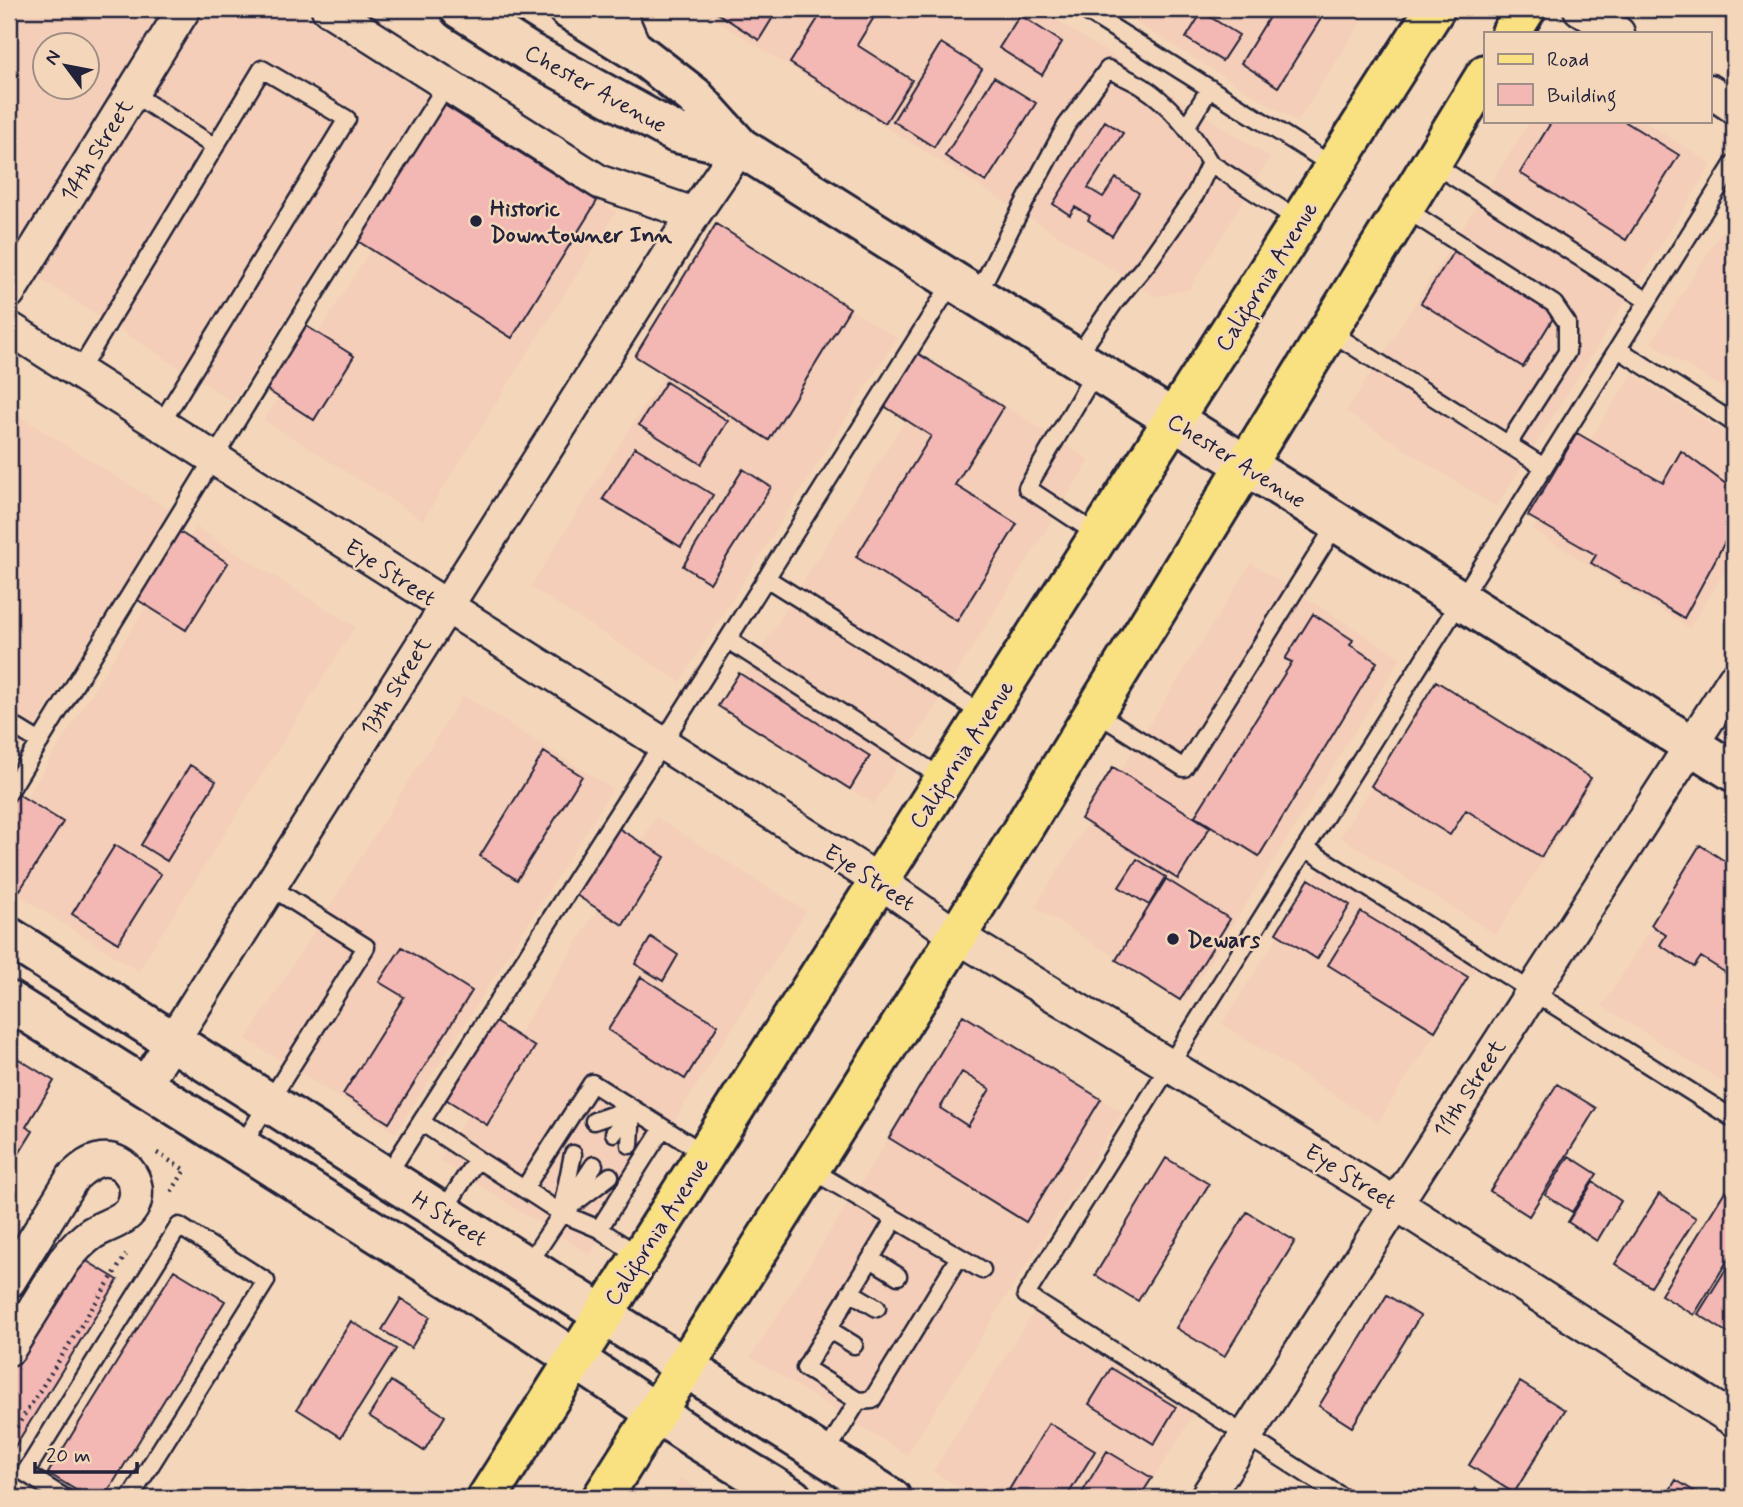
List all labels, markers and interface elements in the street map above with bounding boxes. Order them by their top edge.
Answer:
north arrow [32,32,102,102]
legend [1484,32,1712,122]
street label: Chester Avenue [519,38,671,141]
text: N [39,46,67,70]
text: Road [1547,46,1589,74]
text: Building [1547,82,1617,112]
street label: 14th Street [54,94,141,208]
place label: Historic Downtowner Inn [490,195,673,251]
street label: California Avenue [1210,196,1327,358]
marker: Historic Downtowner Inn [468,213,484,229]
street label: Chester Avenue [1161,407,1311,516]
street label: Eye Street [339,533,441,614]
street label: 13th Street [354,631,439,742]
street label: California Avenue [903,675,1023,836]
street label: Eye Street [818,838,920,919]
place label: Dewars [1187,926,1261,956]
marker: Dewars [1165,931,1181,947]
street label: 11th Street [1428,1034,1514,1144]
street label: Eye Street [1298,1138,1401,1218]
street label: California Avenue [598,1152,718,1313]
street label: H Street [406,1185,492,1254]
scale bar [35,1430,136,1474]
text: 20 m [46,1442,91,1470]

